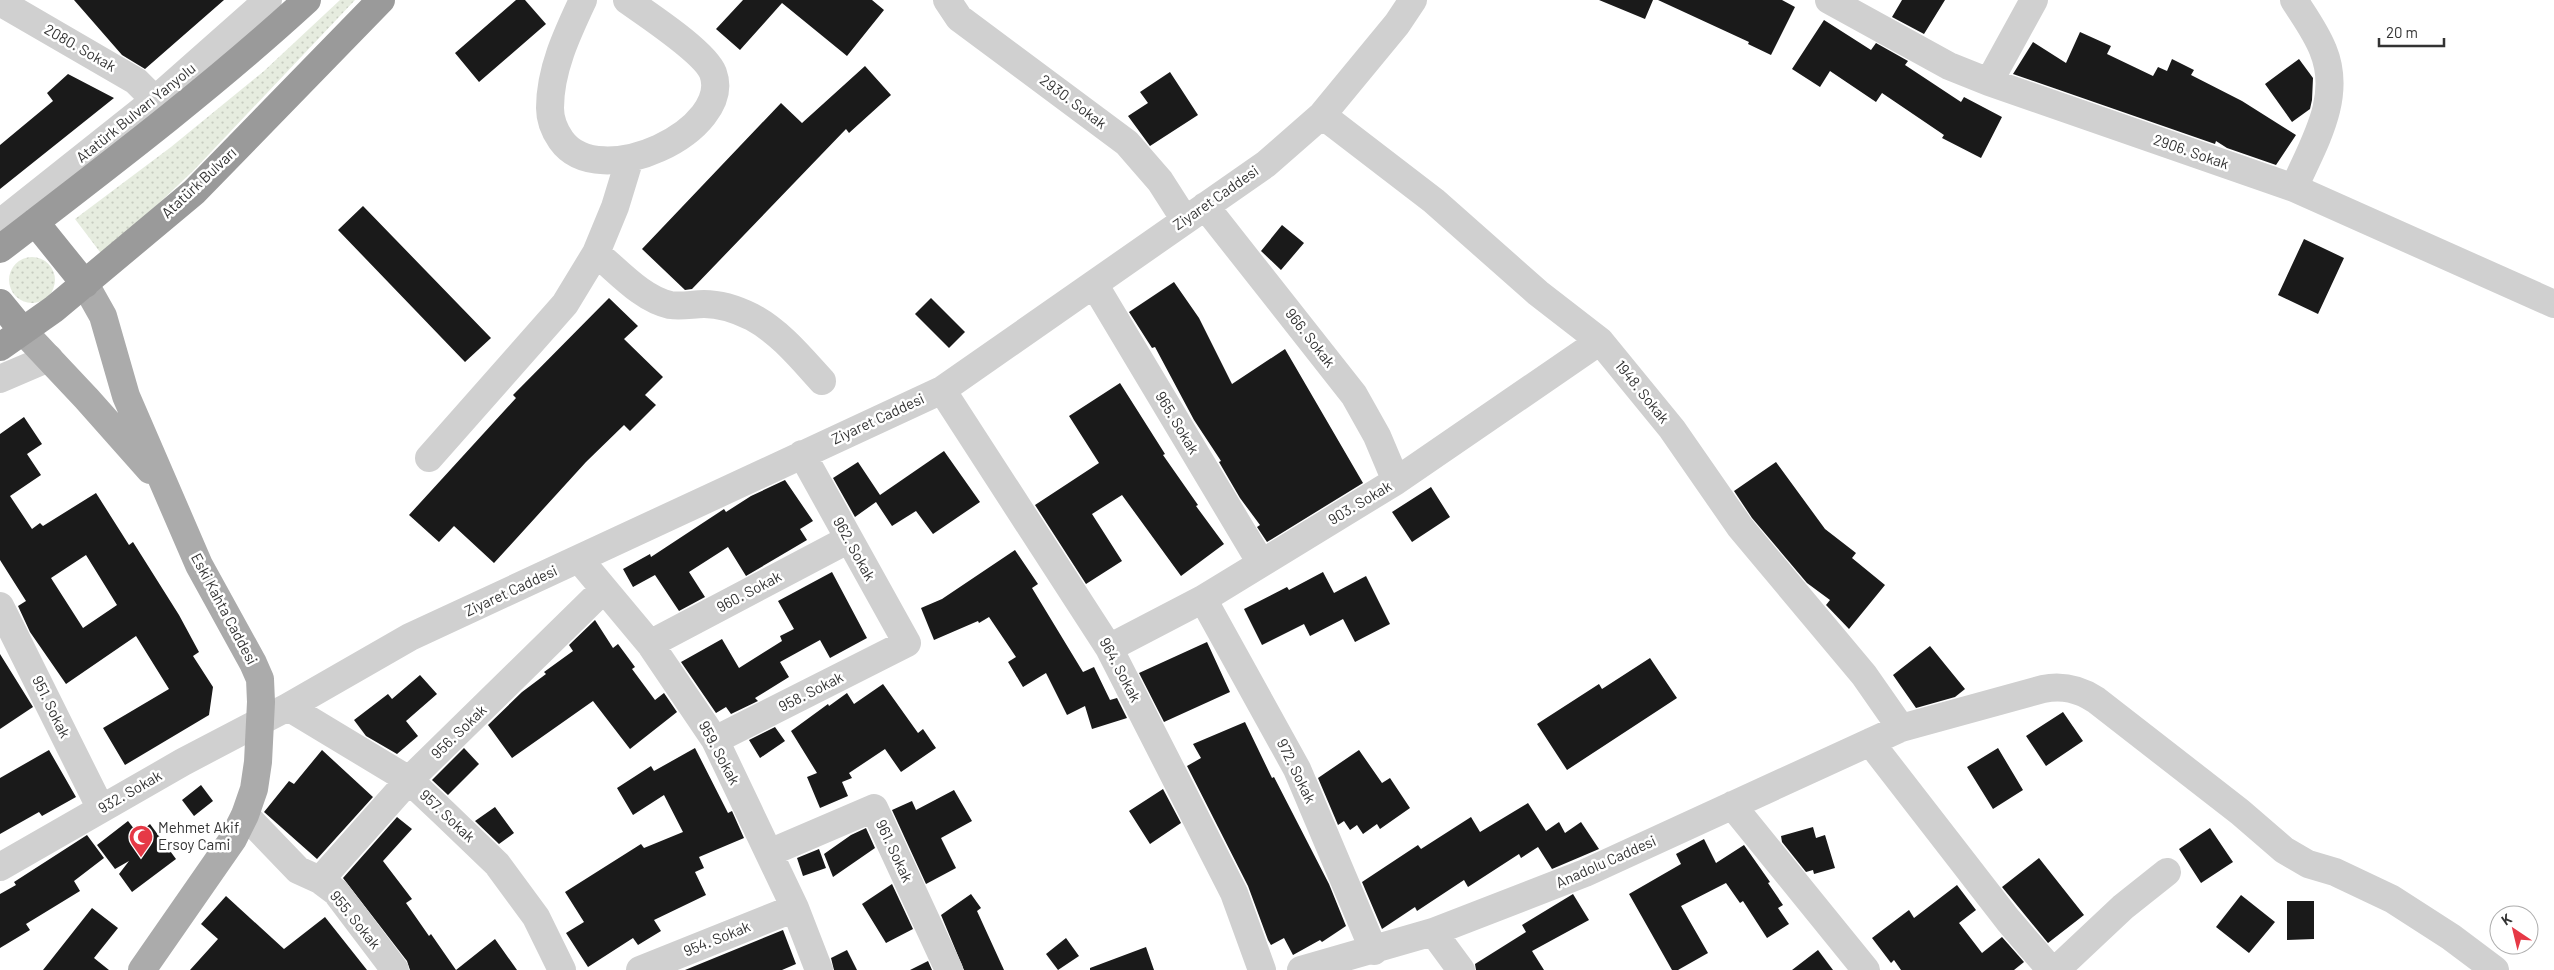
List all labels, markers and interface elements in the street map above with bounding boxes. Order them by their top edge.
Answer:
scale bar [2379,15,2444,47]
street label: 2080. Sokak [42,19,120,75]
text: 20 m [2386,23,2418,41]
street label: Atatürk Bulvarı Yanyolu [72,59,199,166]
street label: 2930. Sokak [1037,70,1111,132]
street label: 2906. Sokak [2151,130,2232,173]
street label: Atatürk Bulvarı [157,143,239,221]
street label: Ziyaret Caddesi [1169,161,1262,233]
street label: 966. Sokak [1282,304,1340,371]
street label: 1948. Sokak [1612,356,1674,427]
street label: 965. Sokak [1152,388,1204,457]
street label: Ziyaret Caddesi [828,389,927,447]
street label: 903. Sokak [1325,476,1395,528]
street label: 962. Sokak [830,513,880,584]
street label: Eski Kahta Caddesi [188,550,262,667]
street label: Ziyaret Caddesi [461,561,560,619]
street label: 960. Sokak [713,566,784,616]
street label: 964. Sokak [1096,634,1146,705]
street label: 958. Sokak [775,667,846,715]
street label: 951. Sokak [29,672,75,741]
street label: 956. Sokak [427,700,490,762]
street label: 959. Sokak [696,717,744,788]
street label: 972. Sokak [1274,735,1320,806]
street label: 932. Sokak [95,766,165,816]
street label: 957. Sokak [416,785,479,846]
street label: 961. Sokak [873,816,917,885]
place label: Mehmet Akif Ersoy Cami [158,818,239,853]
mosque icon: Mehmet Akif Ersoy Cami [128,824,154,858]
street label: Anadolu Caddesi [1553,831,1658,891]
street label: 955. Sokak [327,887,385,953]
north arrow [2489,905,2539,955]
text: K [2498,909,2515,928]
street label: 954. Sokak [681,916,753,960]

